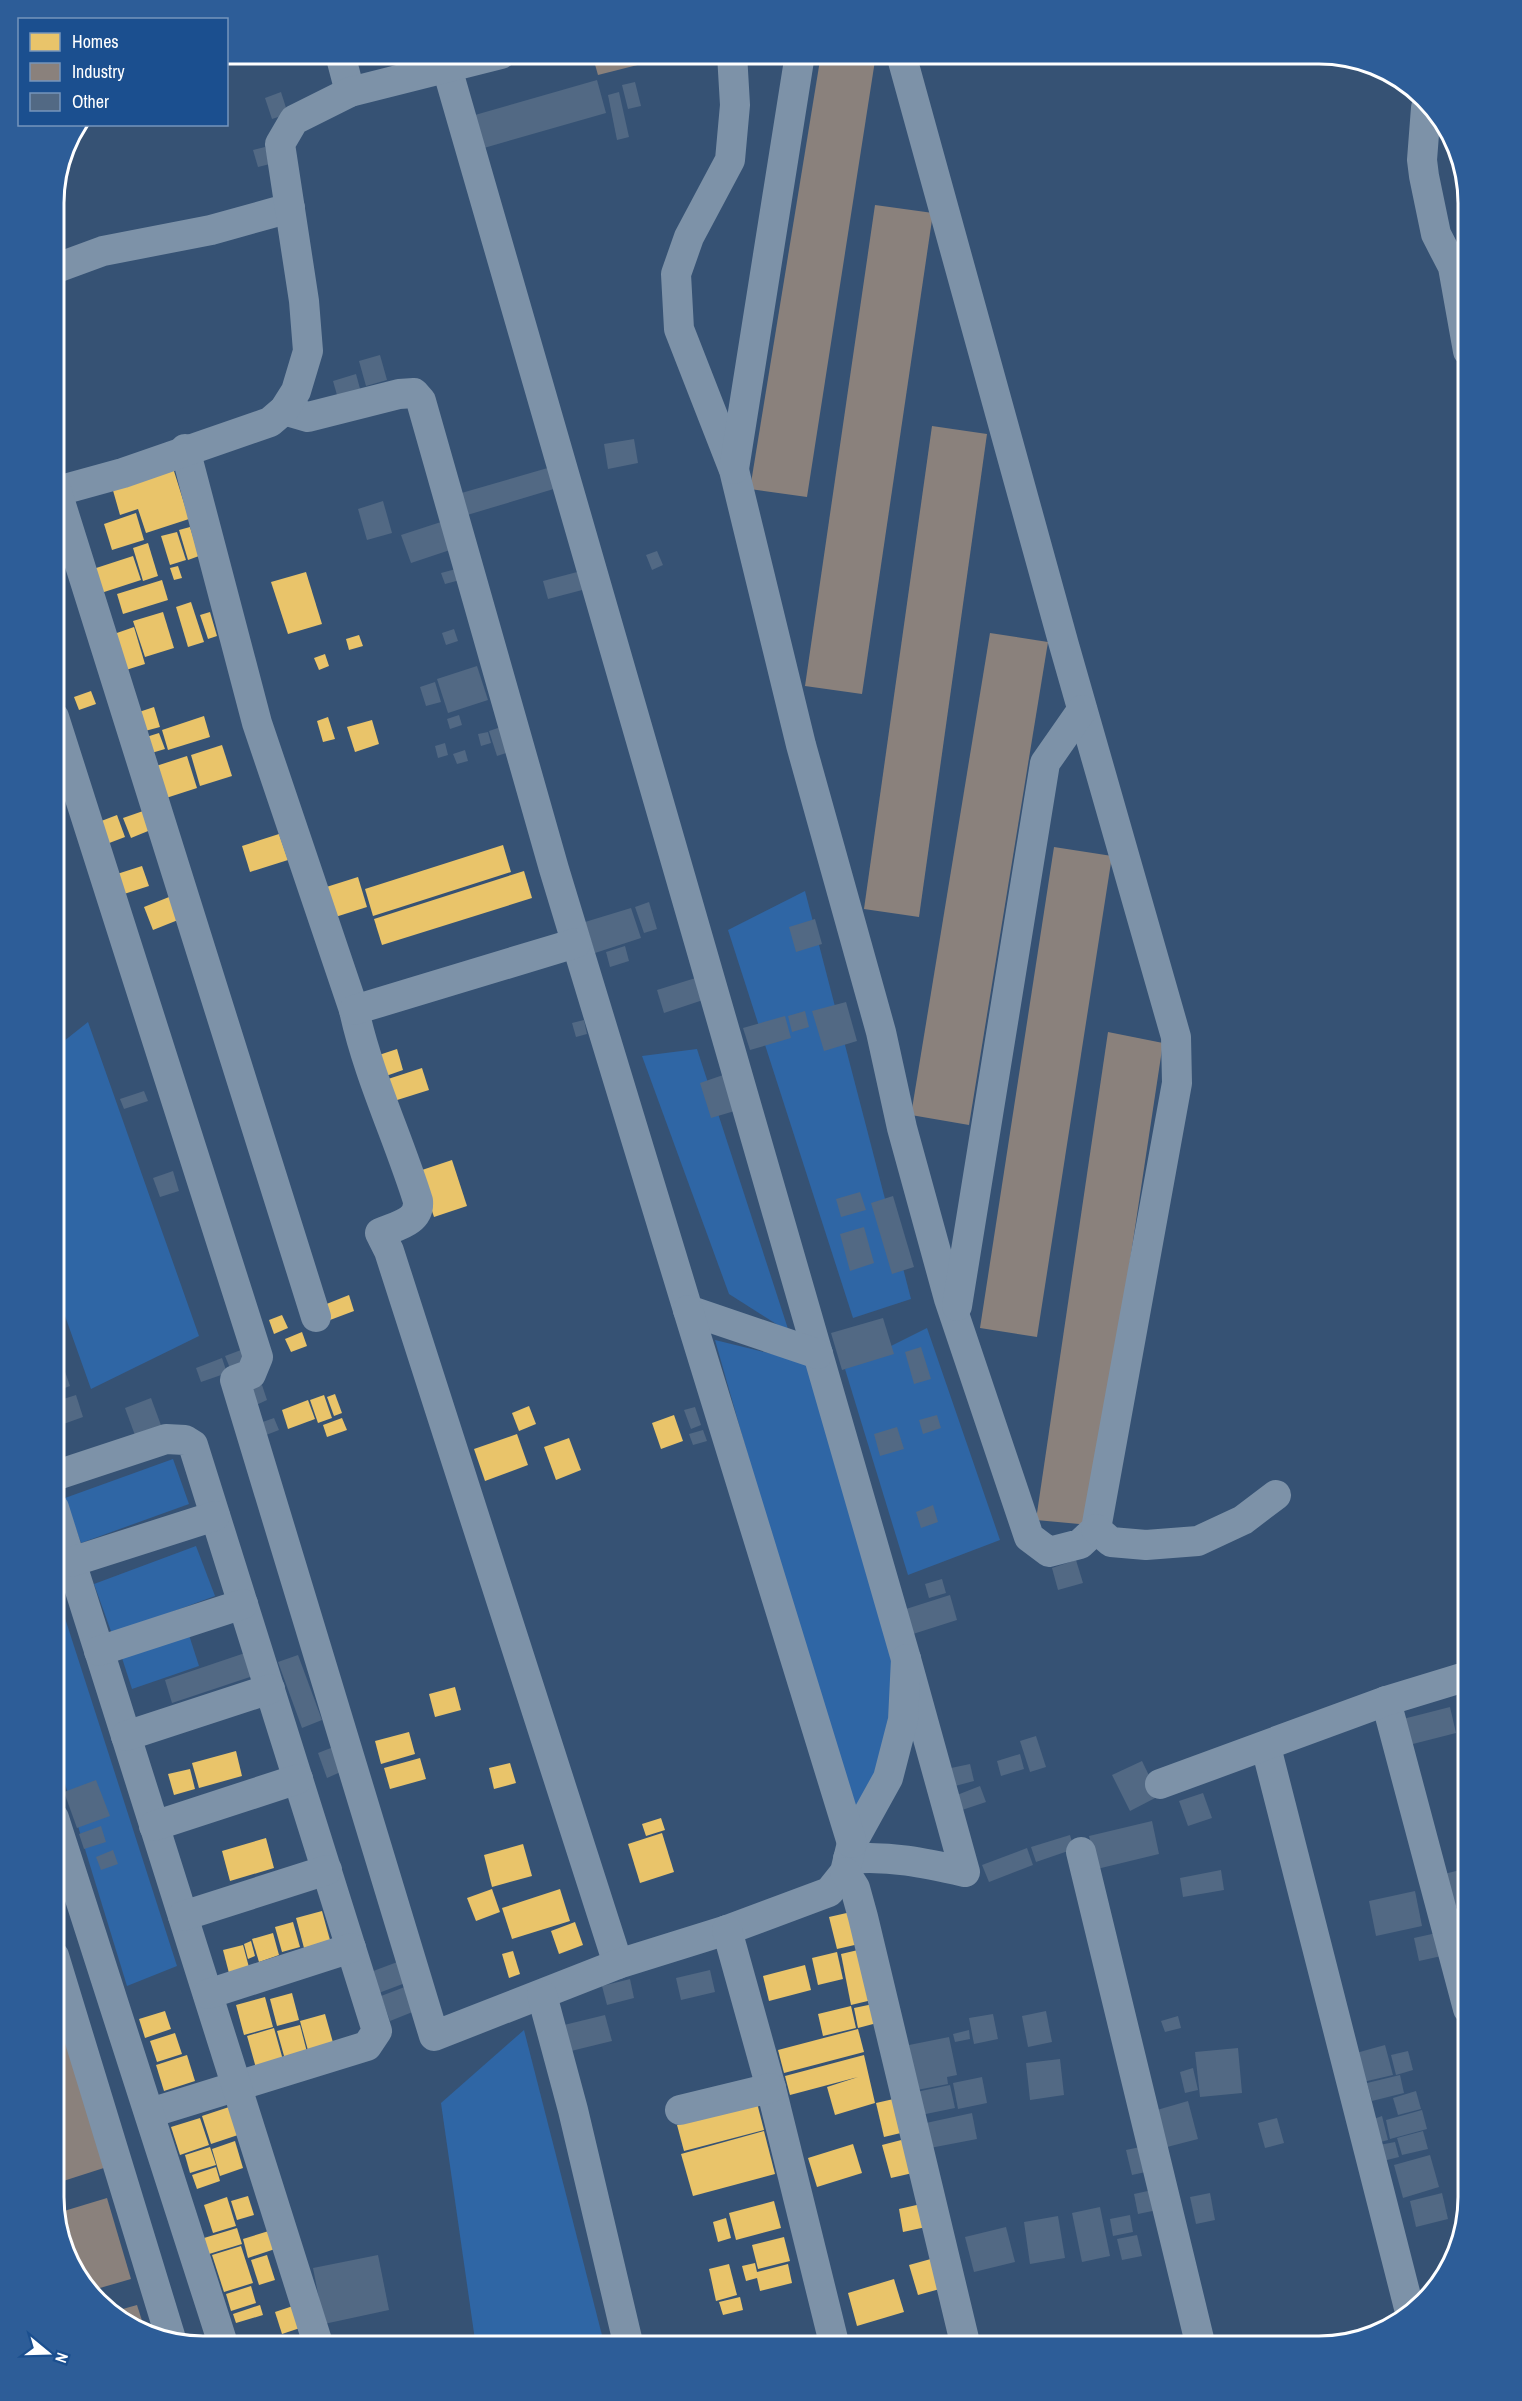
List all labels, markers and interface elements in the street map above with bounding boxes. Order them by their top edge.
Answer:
legend [18,18,228,126]
text: Homes [72,29,119,54]
text: Industry [72,59,125,84]
text: Other [72,89,109,114]
north arrow [18,2323,78,2383]
text: N [50,2350,74,2366]

